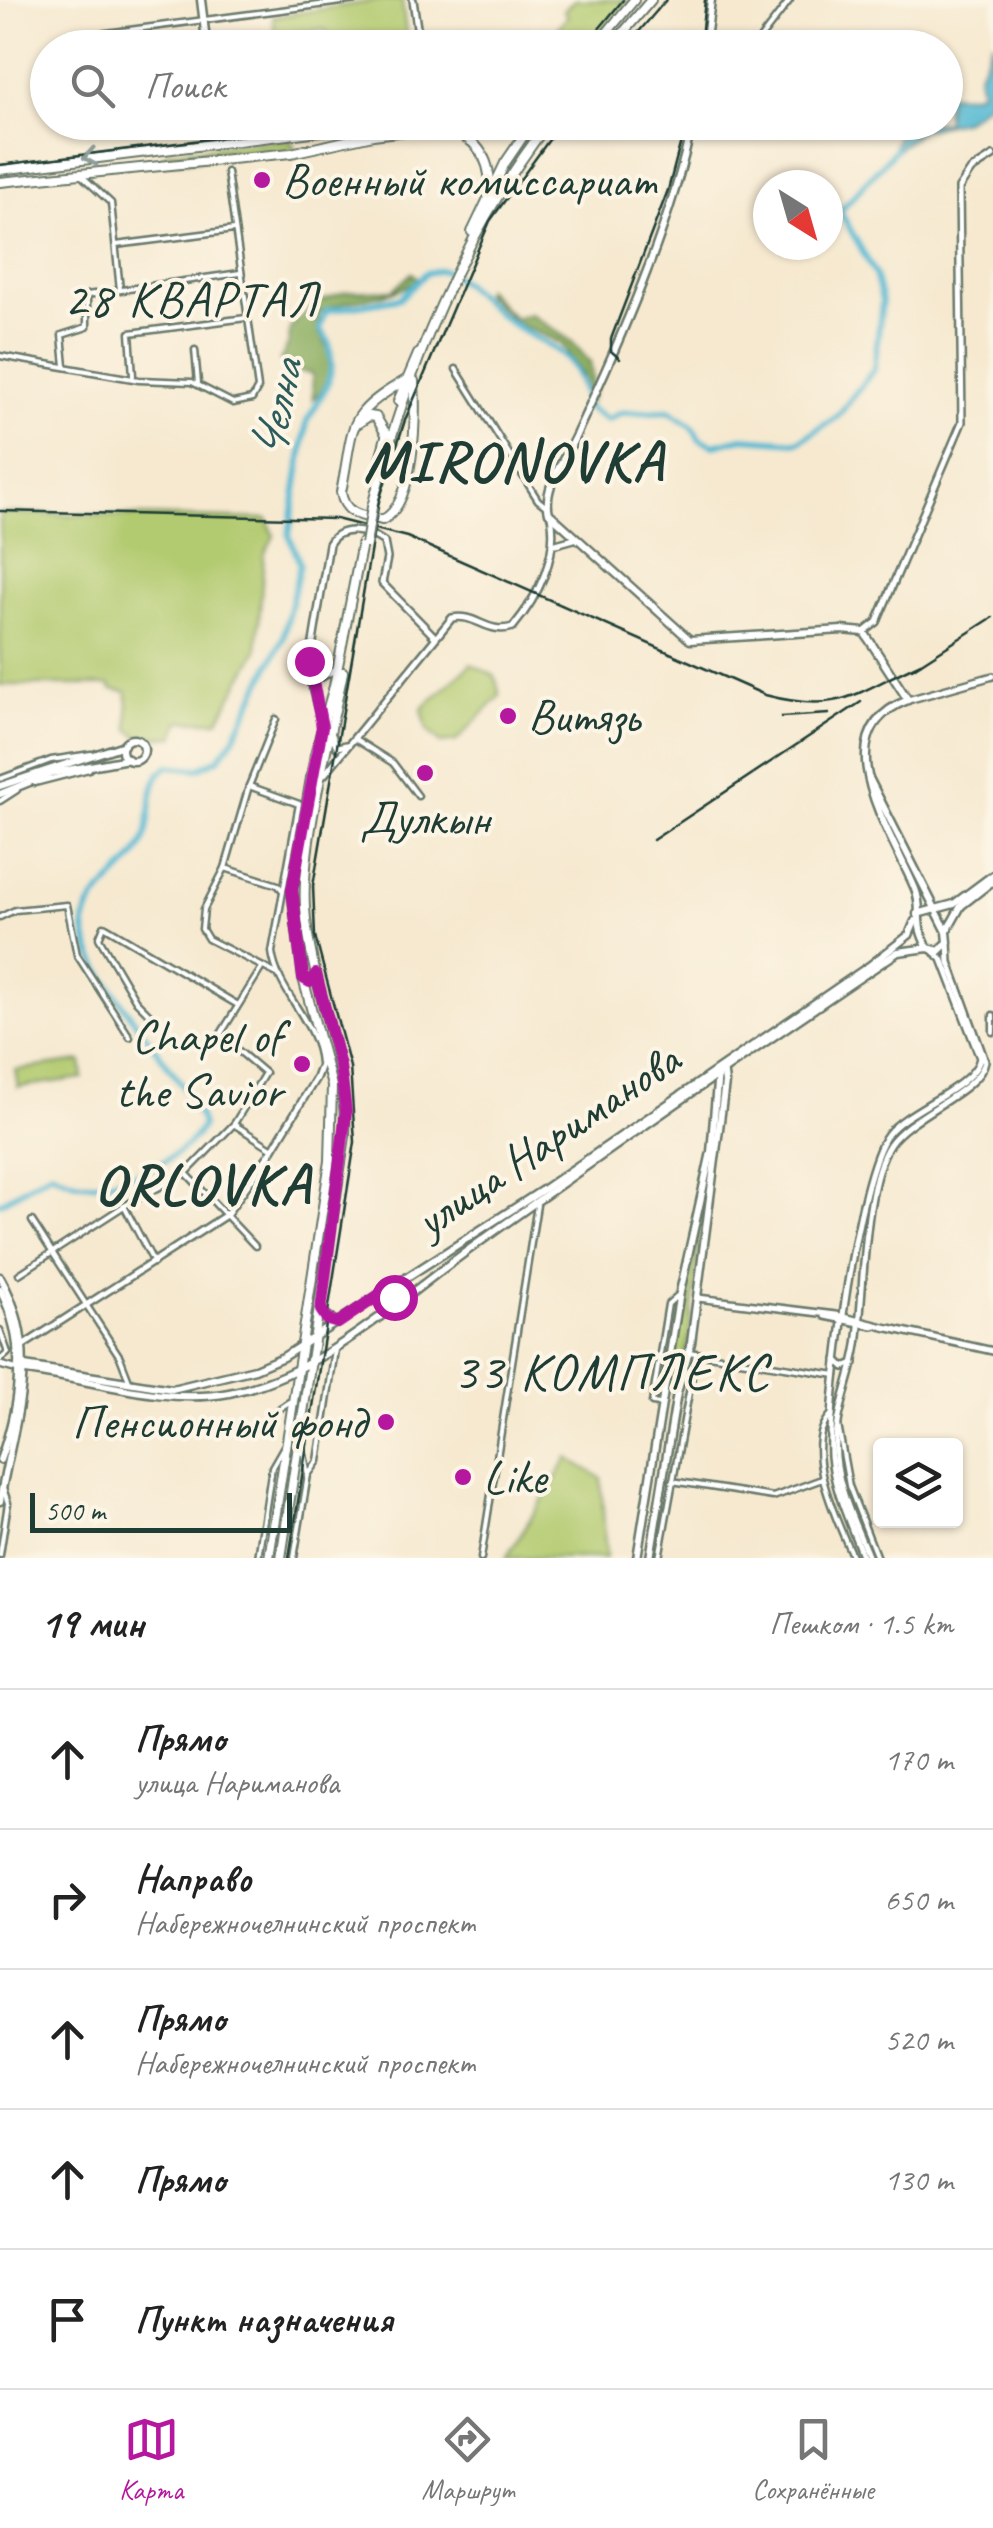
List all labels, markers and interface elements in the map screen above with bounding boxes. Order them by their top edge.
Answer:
search box [30,30,963,140]
icon: search [65,58,120,113]
text: Поиск [145,62,225,109]
one-way arrow [82,145,99,166]
place label: Военный комиссариат [282,150,658,210]
marker: Военный комиссариат [251,169,273,191]
north arrow [753,170,843,260]
district label: 28 КВАРТАЛ [64,268,322,331]
water label: Челна [235,351,318,465]
district label: MIRONOVKA [363,424,667,497]
route end [287,639,333,685]
place label: Витязь [528,686,643,746]
marker: Витязь [497,705,519,727]
marker: Дулкын [414,762,436,784]
place label: Дулкын [360,788,493,848]
place label: Chapel of the Savior [115,1006,292,1121]
street label: улица Нариманова [401,1028,693,1252]
marker: Chapel of the Savior [291,1053,313,1075]
district label: ORLOVKA [94,1147,313,1220]
route start [372,1275,418,1321]
district label: 33 КОМПЛЕКС [453,1339,773,1405]
place label: Пенсионный фонд [72,1392,371,1452]
marker: Пенсионный фонд [375,1411,397,1433]
map controls [873,1438,963,1528]
button: layers [873,1438,963,1528]
place label: Like [483,1447,549,1507]
marker: Like [452,1466,474,1488]
scale bar [30,1488,292,1532]
text: 500 m [45,1493,105,1528]
text: 19 мин [40,1597,144,1650]
text: Пешком · 1.5 km [769,1603,953,1644]
text: Прямо [135,1715,225,1762]
icon: ahead [40,1732,95,1787]
text: 170 m [884,1739,953,1780]
text: улица Нариманова [135,1762,339,1803]
text: Направо [135,1855,251,1902]
icon: right [40,1872,95,1927]
text: 650 m [884,1879,953,1920]
text: Набережночелнинский проспект [135,1902,475,1943]
text: Прямо [135,1995,225,2042]
icon: ahead [40,2012,95,2067]
text: 520 m [884,2019,953,2060]
text: Набережночелнинский проспект [135,2042,475,2083]
icon: ahead [40,2152,95,2207]
text: Прямо [135,2156,225,2203]
text: 130 m [884,2159,953,2200]
icon: arrive [40,2292,95,2347]
text: Пункт назначения [135,2296,392,2343]
tab: Карта [119,2412,183,2507]
tab: Маршрут [422,2412,514,2507]
tab: Сохранённые [752,2412,874,2507]

